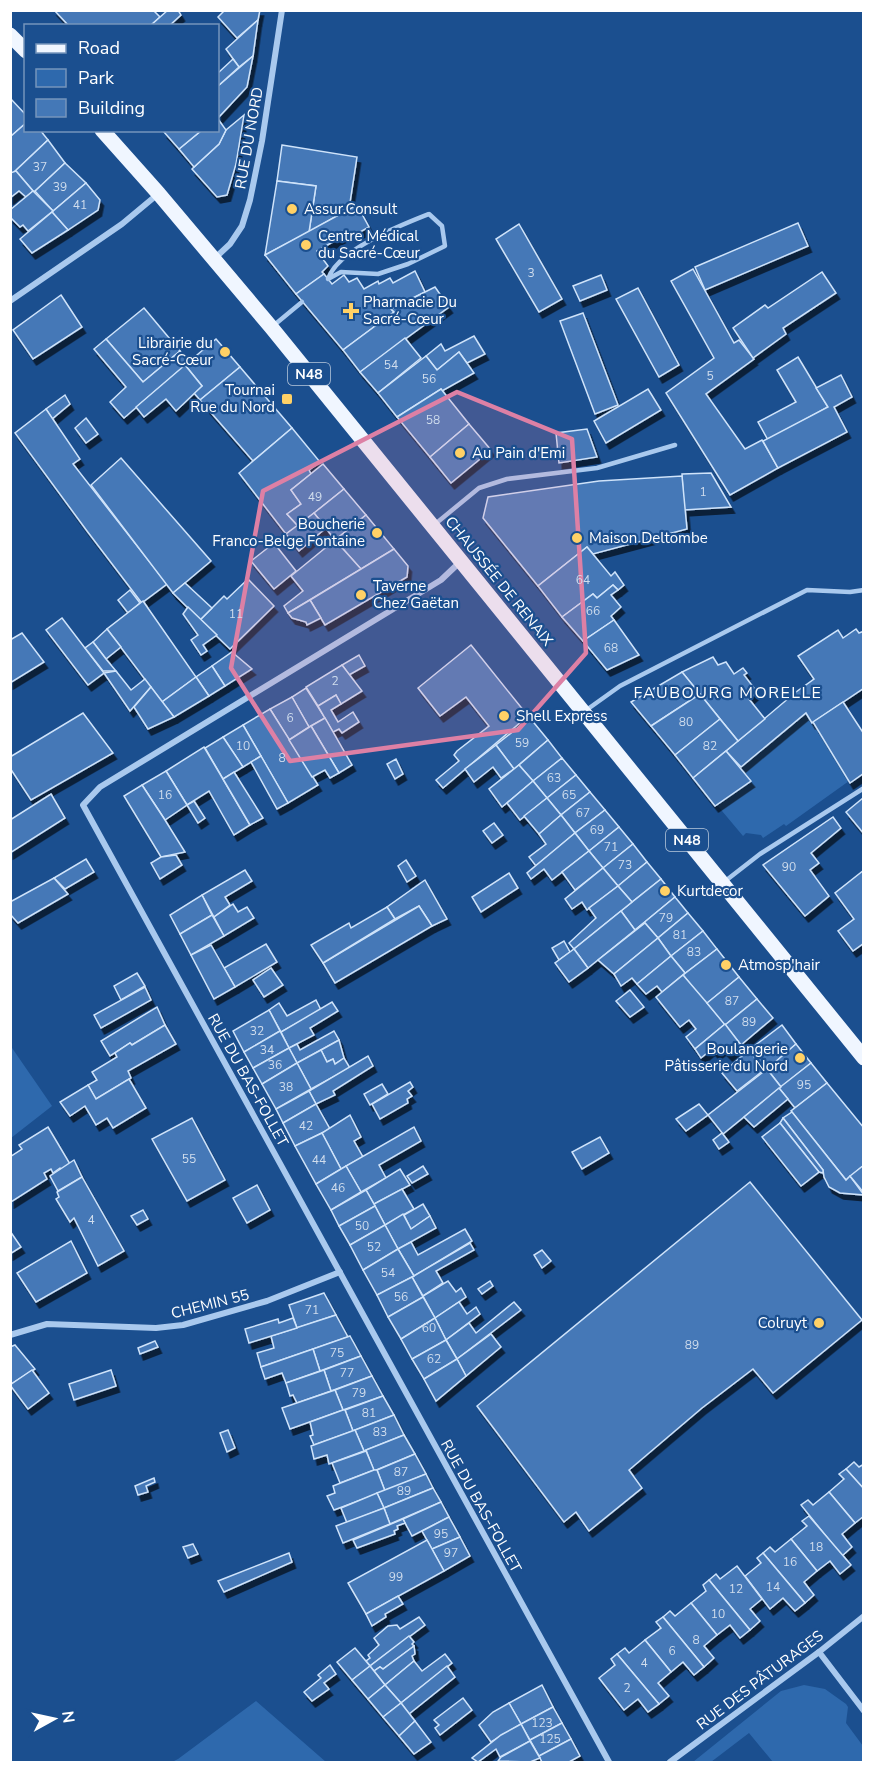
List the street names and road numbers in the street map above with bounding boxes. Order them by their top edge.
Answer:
street label: RUE DU NORD [230,85,268,191]
road number: N48 [288,363,330,385]
street label: CHAUSSÉE DE RENAIX [440,512,558,650]
road number: N48 [666,829,708,851]
street label: RUE DU BAS-FOLLET [203,1010,293,1150]
street label: CHEMIN 55 [169,1285,251,1323]
street label: RUE DU BAS-FOLLET [436,1436,526,1576]
street label: RUE DES PÂTURAGES [693,1626,827,1734]

